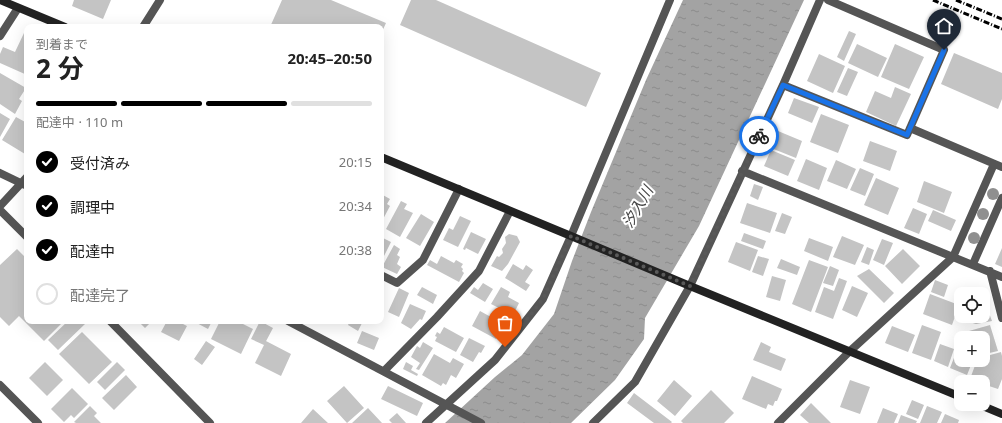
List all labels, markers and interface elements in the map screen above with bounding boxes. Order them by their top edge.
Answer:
pin [927,9,961,50]
icon: home [933,15,955,37]
text: 到着まで [36,35,88,53]
text: 20:45–20:50 [287,48,372,68]
text: 2 分 [36,50,84,86]
text: 配達中 · 110 m [36,113,123,131]
courier [739,116,779,156]
icon: bike [748,125,770,147]
icon: check [36,151,58,173]
text: 受付済み [70,153,130,173]
text: 20:15 [339,153,372,171]
water label: 汐入川 [617,180,658,231]
icon: check [36,195,58,217]
text: 調理中 [70,197,115,217]
text: 20:34 [339,197,372,215]
icon: check [36,239,58,261]
text: 配達中 [70,241,115,261]
text: 20:38 [339,241,372,259]
text: 配達完了 [70,285,130,305]
map controls [954,287,990,411]
button: locate [954,287,990,323]
pin [488,306,522,347]
icon: bag [494,312,516,334]
button: + [954,331,990,367]
button: − [954,375,990,411]

